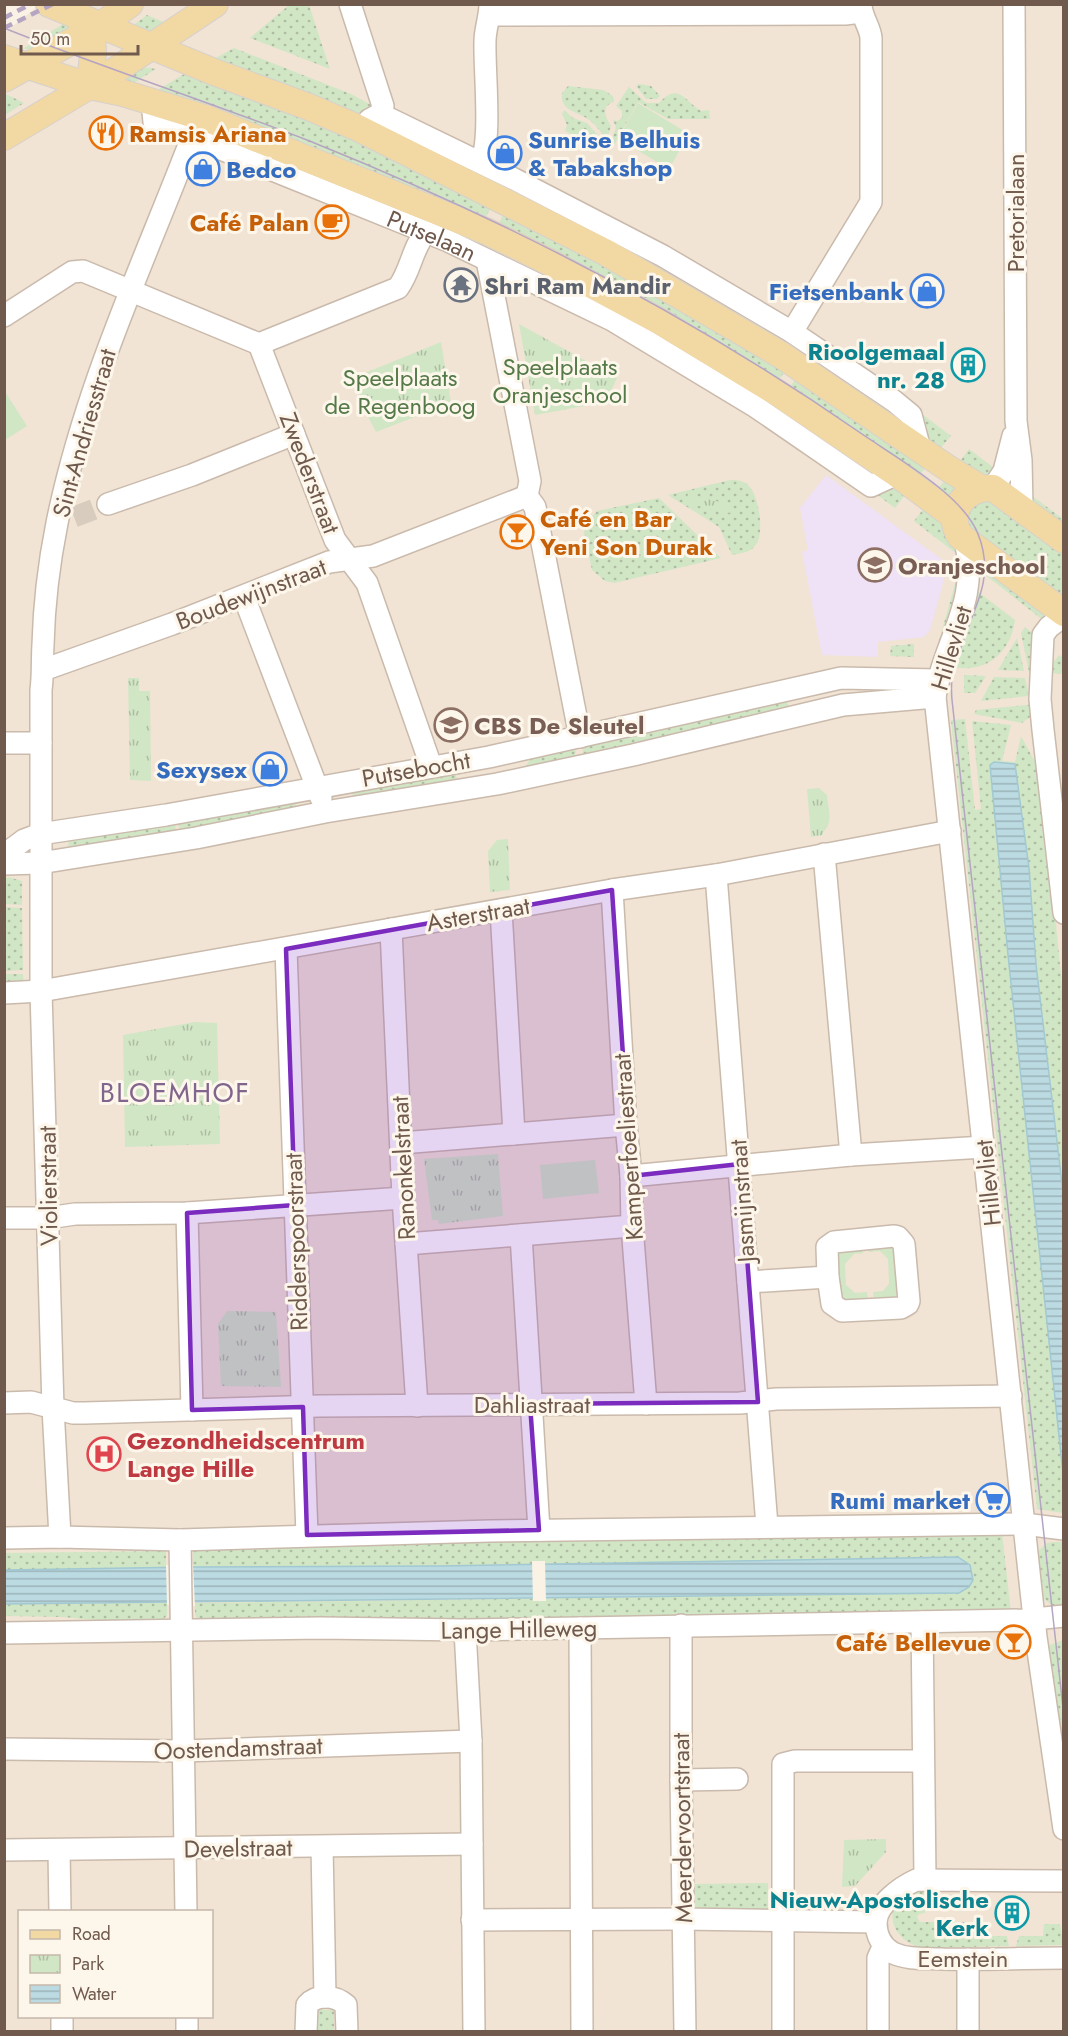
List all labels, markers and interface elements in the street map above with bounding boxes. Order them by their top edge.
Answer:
scale bar [21,18,138,56]
text: 50 m [30,26,70,52]
restaurant icon: Ramsis Ariana [88,115,124,151]
place label: Ramsis Ariana [129,116,287,151]
place label: Sunrise Belhuis & Tabakshop [528,122,700,185]
shop icon: Sunrise Belhuis & Tabakshop [487,135,523,171]
shop icon: Bedco [185,151,221,187]
place label: Bedco [226,152,297,187]
street label: Pretorialaan [998,154,1033,273]
street label: Putselaan [382,201,483,270]
cafe icon: Café Palan [314,204,350,240]
place label: Café Palan [190,205,309,240]
temple icon: Shri Ram Mandir [443,267,479,303]
place label: Shri Ram Mandir [484,268,671,303]
shop icon: Fietsenbank [909,273,945,309]
place label: Fietsenbank [769,274,904,309]
place label: Rioolgemaal nr. 28 [808,334,945,397]
street label: Sint-Andriesstraat [43,344,125,521]
building icon: Rioolgemaal nr. 28 [950,347,986,383]
park label: Speelplaats Oranjeschool [492,349,628,412]
park label: Speelplaats de Regenboog [324,360,476,423]
street label: Zwederstraat [271,407,349,539]
place label: Café en Bar Yeni Son Durak [539,501,713,564]
bar icon: Café en Bar Yeni Son Durak [499,514,535,550]
school or university icon: Oranjeschool [857,547,893,583]
place label: Oranjeschool [898,548,1046,583]
street label: Boudewijnstraat [171,549,331,639]
street label: Hillevliet [922,601,981,695]
school or university icon: CBS De Sleutel [433,707,469,743]
place label: CBS De Sleutel [474,708,644,743]
street label: Putsebocht [359,742,473,796]
shop icon: Sexysex [252,751,288,787]
place label: Sexysex [156,752,247,787]
street label: Asterstraat [424,888,533,940]
street label: Kamperfoeliestraat [604,1052,652,1242]
district label: BLOEMHOF [100,1073,250,1112]
street label: Ranonkelstraat [382,1095,424,1241]
street label: Violierstraat [29,1125,67,1246]
street label: Jasmijnstraat [720,1138,764,1267]
street label: Hillevliet [966,1138,1010,1228]
street label: Ridderspoorstraat [275,1152,317,1332]
street label: Dahliastraat [474,1387,590,1422]
place label: Gezondheidscentrum Lange Hille [127,1423,365,1486]
hospital icon: Gezondheidscentrum Lange Hille [86,1436,122,1472]
supermarket icon: Rumi market [975,1482,1011,1518]
place label: Rumi market [830,1483,970,1518]
street label: Lange Hilleweg [440,1610,598,1648]
bar icon: Café Bellevue [996,1624,1032,1660]
place label: Café Bellevue [836,1625,991,1660]
street label: Oostendamstraat [153,1728,323,1768]
street label: Meerdervoortstraat [663,1732,701,1923]
street label: Develstraat [183,1830,293,1866]
place label: Nieuw-Apostolische Kerk [770,1882,989,1945]
building icon: Nieuw-Apostolische Kerk [994,1895,1030,1931]
legend [18,1910,213,2018]
text: Road [72,1921,111,1947]
street label: Eemstein [918,1941,1008,1976]
text: Park [72,1951,104,1977]
text: Water [72,1981,117,2007]

